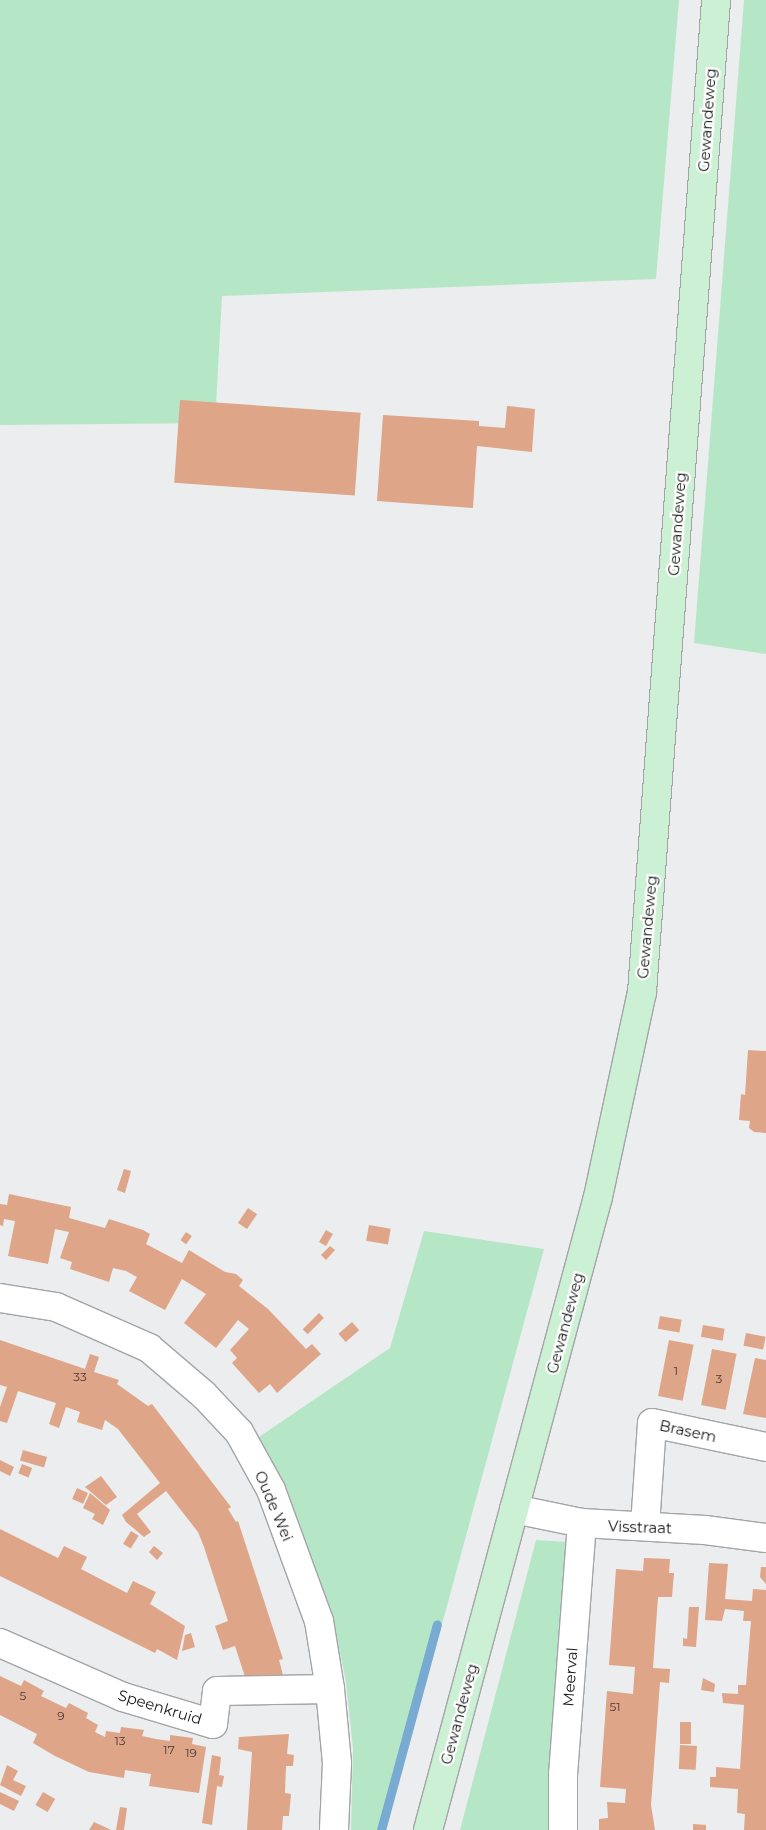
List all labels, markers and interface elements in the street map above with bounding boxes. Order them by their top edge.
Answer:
street label: Gewandeweg [694,68,720,172]
street label: Gewandeweg [664,472,690,576]
street label: Gewandeweg [634,875,660,979]
street label: Gewandeweg [543,1271,587,1375]
house number: 1 [674,1364,678,1378]
house number: 33 [73,1370,87,1384]
house number: 3 [716,1372,722,1386]
street label: Brasem [658,1416,718,1446]
street label: Oude Wei [251,1468,297,1544]
street label: Visstraat [608,1517,672,1537]
street label: Meerval [559,1647,581,1707]
street label: Gewandeweg [437,1662,481,1766]
street label: Speenkruid [116,1686,204,1728]
house number: 5 [20,1689,26,1703]
house number: 51 [609,1700,621,1714]
house number: 9 [57,1709,65,1723]
house number: 13 [114,1734,126,1748]
house number: 17 [163,1743,175,1757]
house number: 19 [185,1746,197,1760]

